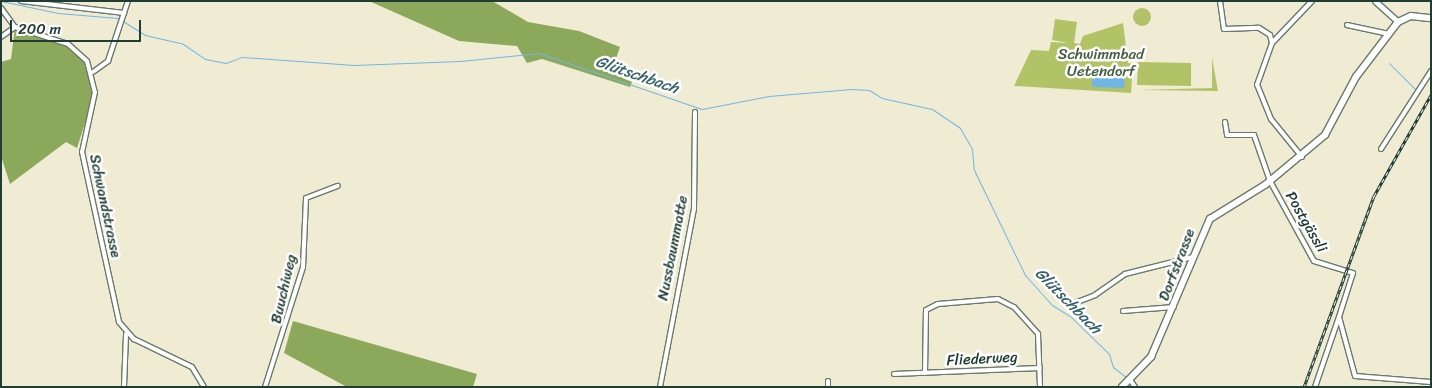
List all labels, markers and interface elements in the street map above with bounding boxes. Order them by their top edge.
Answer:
scale bar [12,10,144,42]
text: 200 m [18,16,61,42]
park label: Schwimmbad Uetendorf [1058,45,1144,80]
water label: Glütschbach [593,52,681,98]
street label: Schwandstrasse [85,153,125,259]
street label: Postgässli [1281,188,1331,256]
street label: Nussbaummatte [654,194,692,302]
street label: Dorfstrasse [1155,226,1199,304]
street label: Buuchiweg [267,253,301,325]
water label: Glütschbach [1031,264,1105,338]
street label: Fliederweg [946,348,1018,370]

